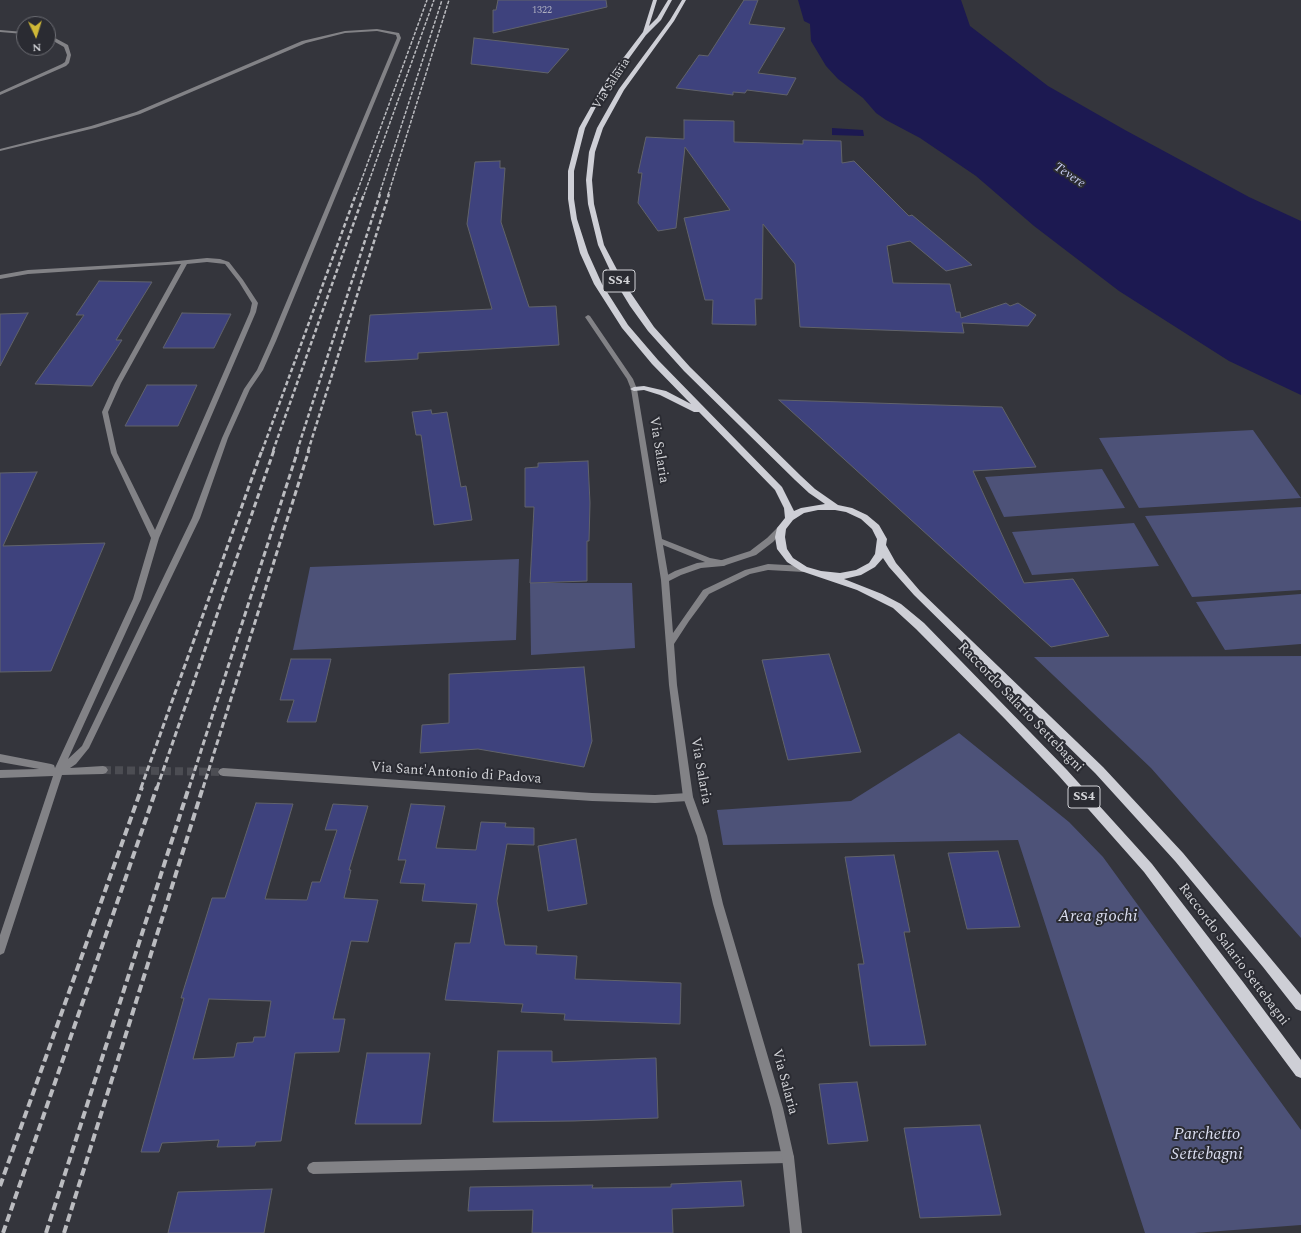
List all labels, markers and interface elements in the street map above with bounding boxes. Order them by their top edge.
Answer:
house number: 1322 [532,5,552,17]
north arrow [16,16,56,56]
text: N [32,39,42,56]
street label: Via Salaria [590,56,634,112]
water label: Tevere [1050,160,1088,192]
road number: SS4 [603,270,635,292]
street label: Via Salaria [644,415,672,485]
street label: Raccordo Salario Settebagni [954,640,1086,776]
street label: Via Salaria [686,736,714,806]
street label: Via Sant'Antonio di Padova [370,760,542,788]
road number: SS4 [1068,786,1100,808]
street label: Raccordo Salario Settebagni [1174,880,1292,1030]
park label: Area giochi [1058,908,1138,928]
street label: Via Salaria [767,1047,801,1117]
park label: Parchetto Settebagni [1171,1126,1243,1166]

